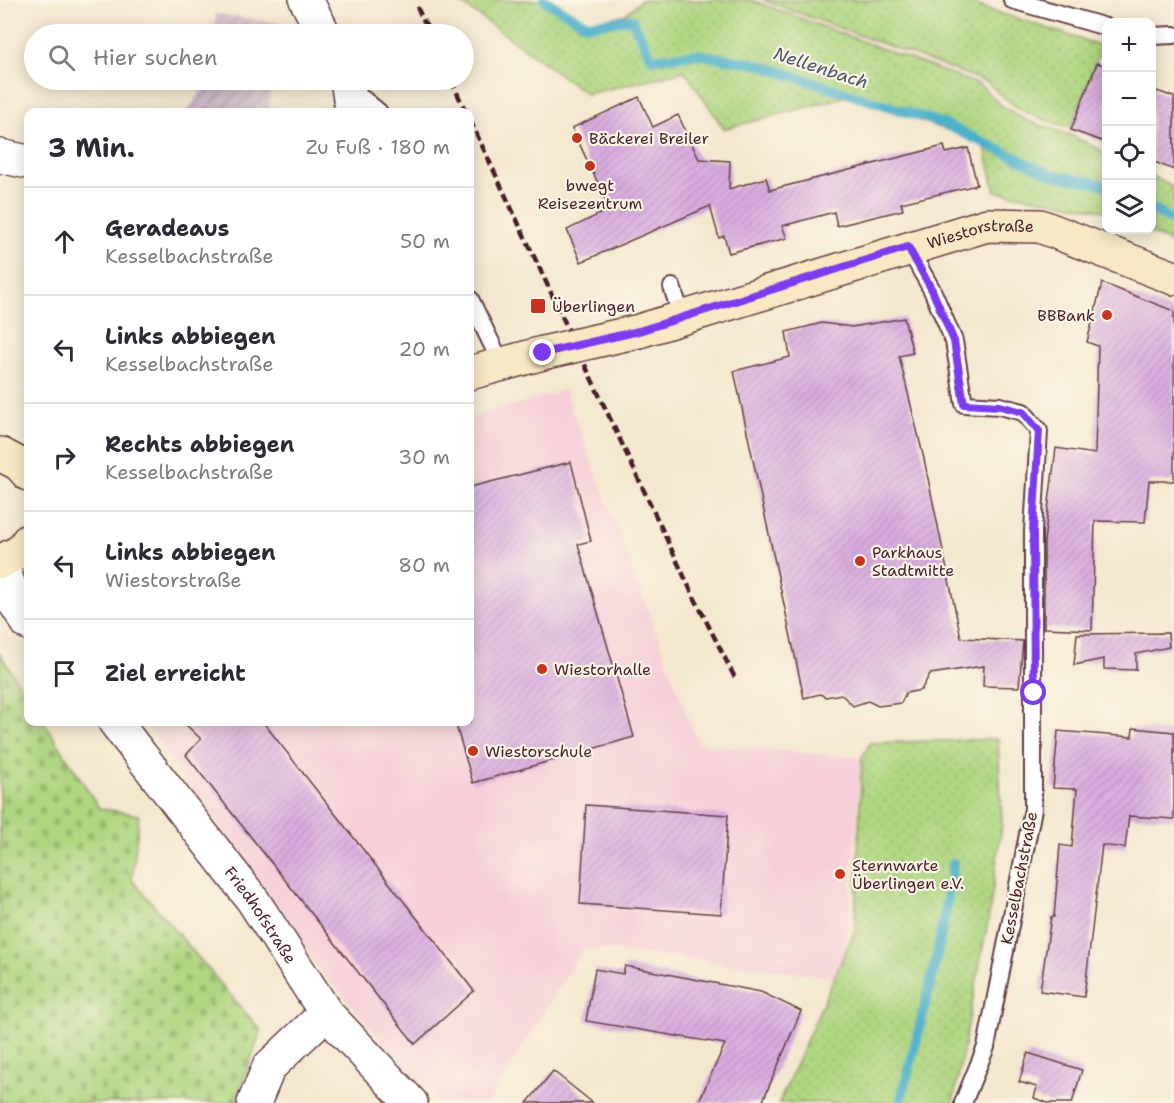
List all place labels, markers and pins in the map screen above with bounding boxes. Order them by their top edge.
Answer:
place label: Bäckerei Breiler [589,128,709,149]
marker: Bäckerei Breiler [570,131,584,145]
marker: bwegt Reisezentrum [583,159,597,173]
place label: bwegt Reisezentrum [538,175,643,214]
place label: Überlingen [552,296,635,317]
marker: Überlingen [529,297,547,315]
place label: BBBank [1037,305,1095,326]
marker: BBBank [1100,308,1114,322]
place label: Parkhaus Stadtmitte [872,542,954,581]
marker: Parkhaus Stadtmitte [853,554,867,568]
place label: Wiestorhalle [554,659,651,680]
marker: Wiestorhalle [535,662,549,676]
place label: Wiestorschule [485,741,592,762]
marker: Wiestorschule [466,744,480,758]
place label: Sternwarte Überlingen e.V. [852,855,964,894]
marker: Sternwarte Überlingen e.V. [833,867,847,881]

